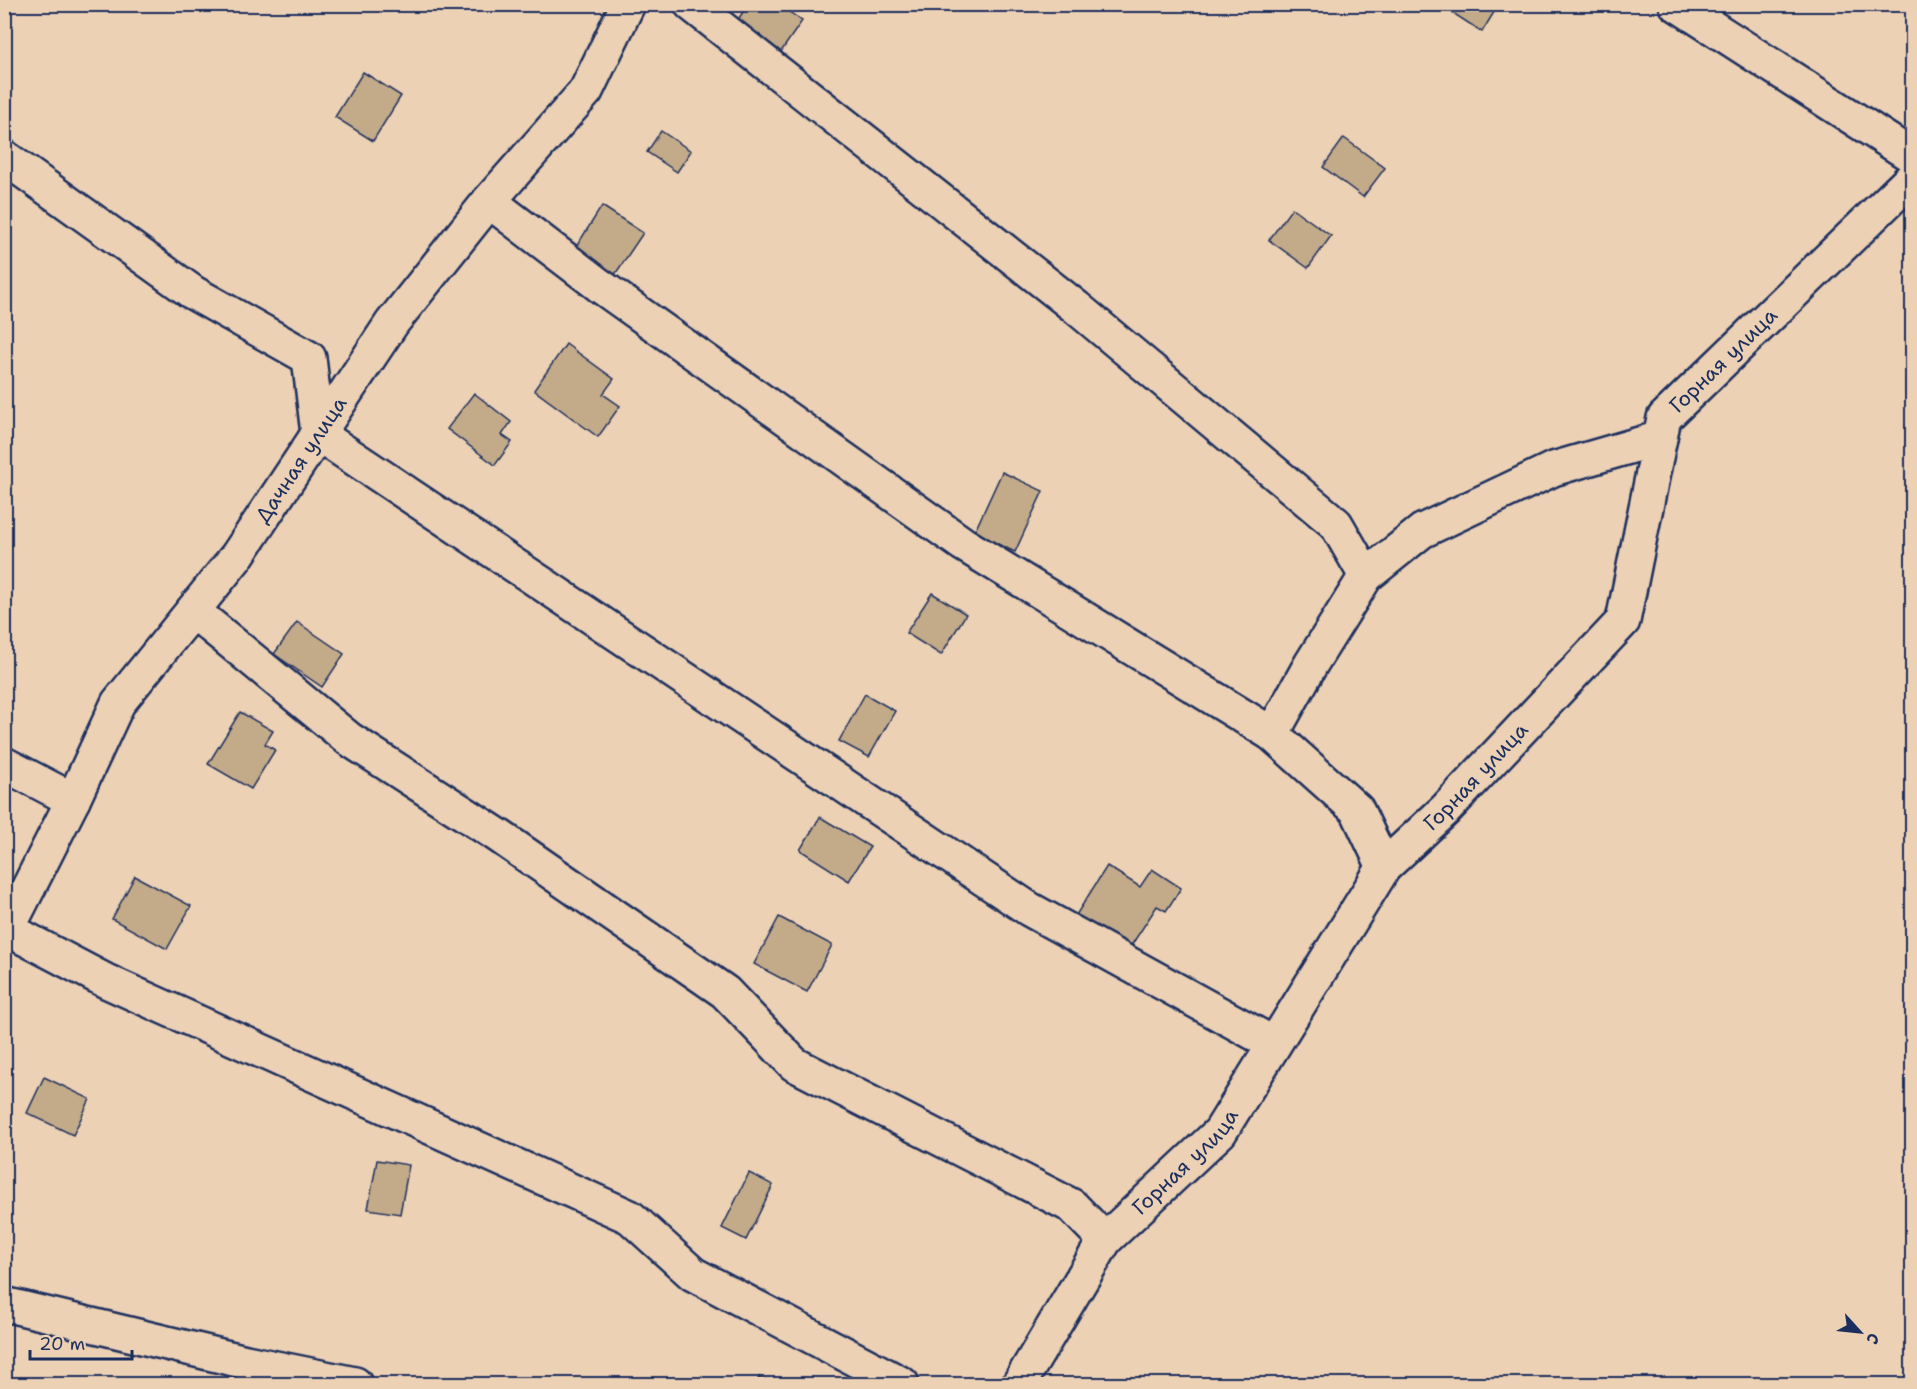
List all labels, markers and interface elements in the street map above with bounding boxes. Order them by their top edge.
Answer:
street label: Горная улица [1663,302,1784,419]
street label: Дачная улица [249,391,353,529]
street label: Горная улица [1417,716,1534,837]
street label: Горная улица [1126,1104,1245,1221]
north arrow [1830,1302,1890,1362]
scale bar [30,1323,132,1361]
text: С [1861,1329,1885,1348]
text: 20 m [39,1332,85,1356]

